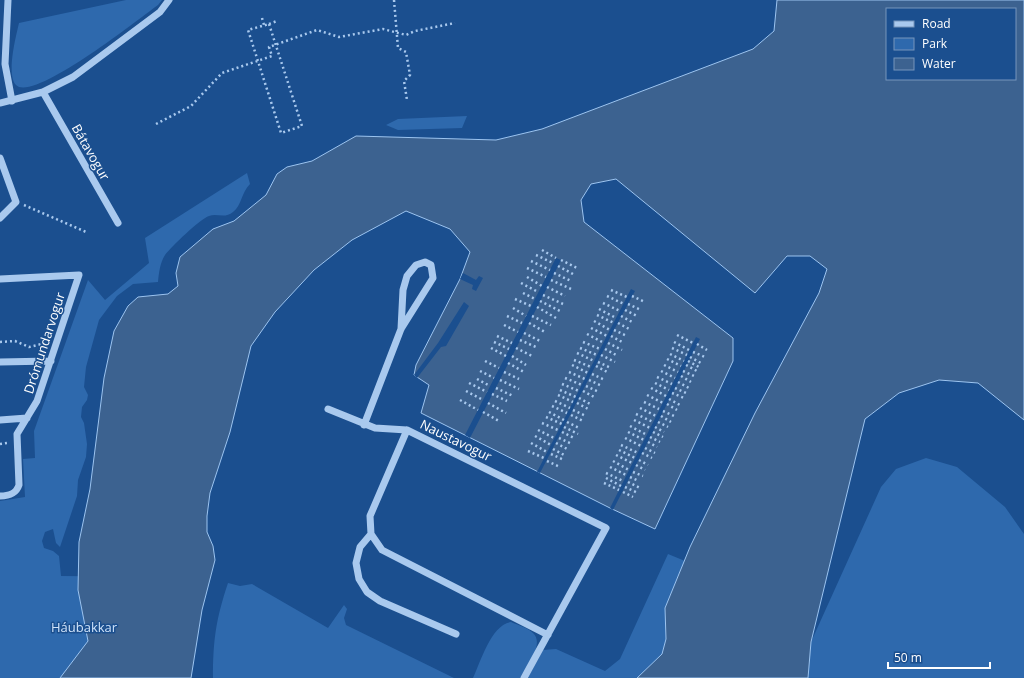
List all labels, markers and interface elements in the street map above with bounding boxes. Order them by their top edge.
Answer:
legend [886,8,1016,80]
text: Road [922,15,951,32]
text: Park [922,35,948,52]
text: Water [922,55,956,72]
street label: Bátavogur [68,121,115,184]
street label: Drómundarvogur [19,289,69,396]
street label: Naustavogur [417,415,495,465]
park label: Háubakkar [51,618,118,636]
scale bar [888,644,990,670]
text: 50 m [894,649,922,666]

